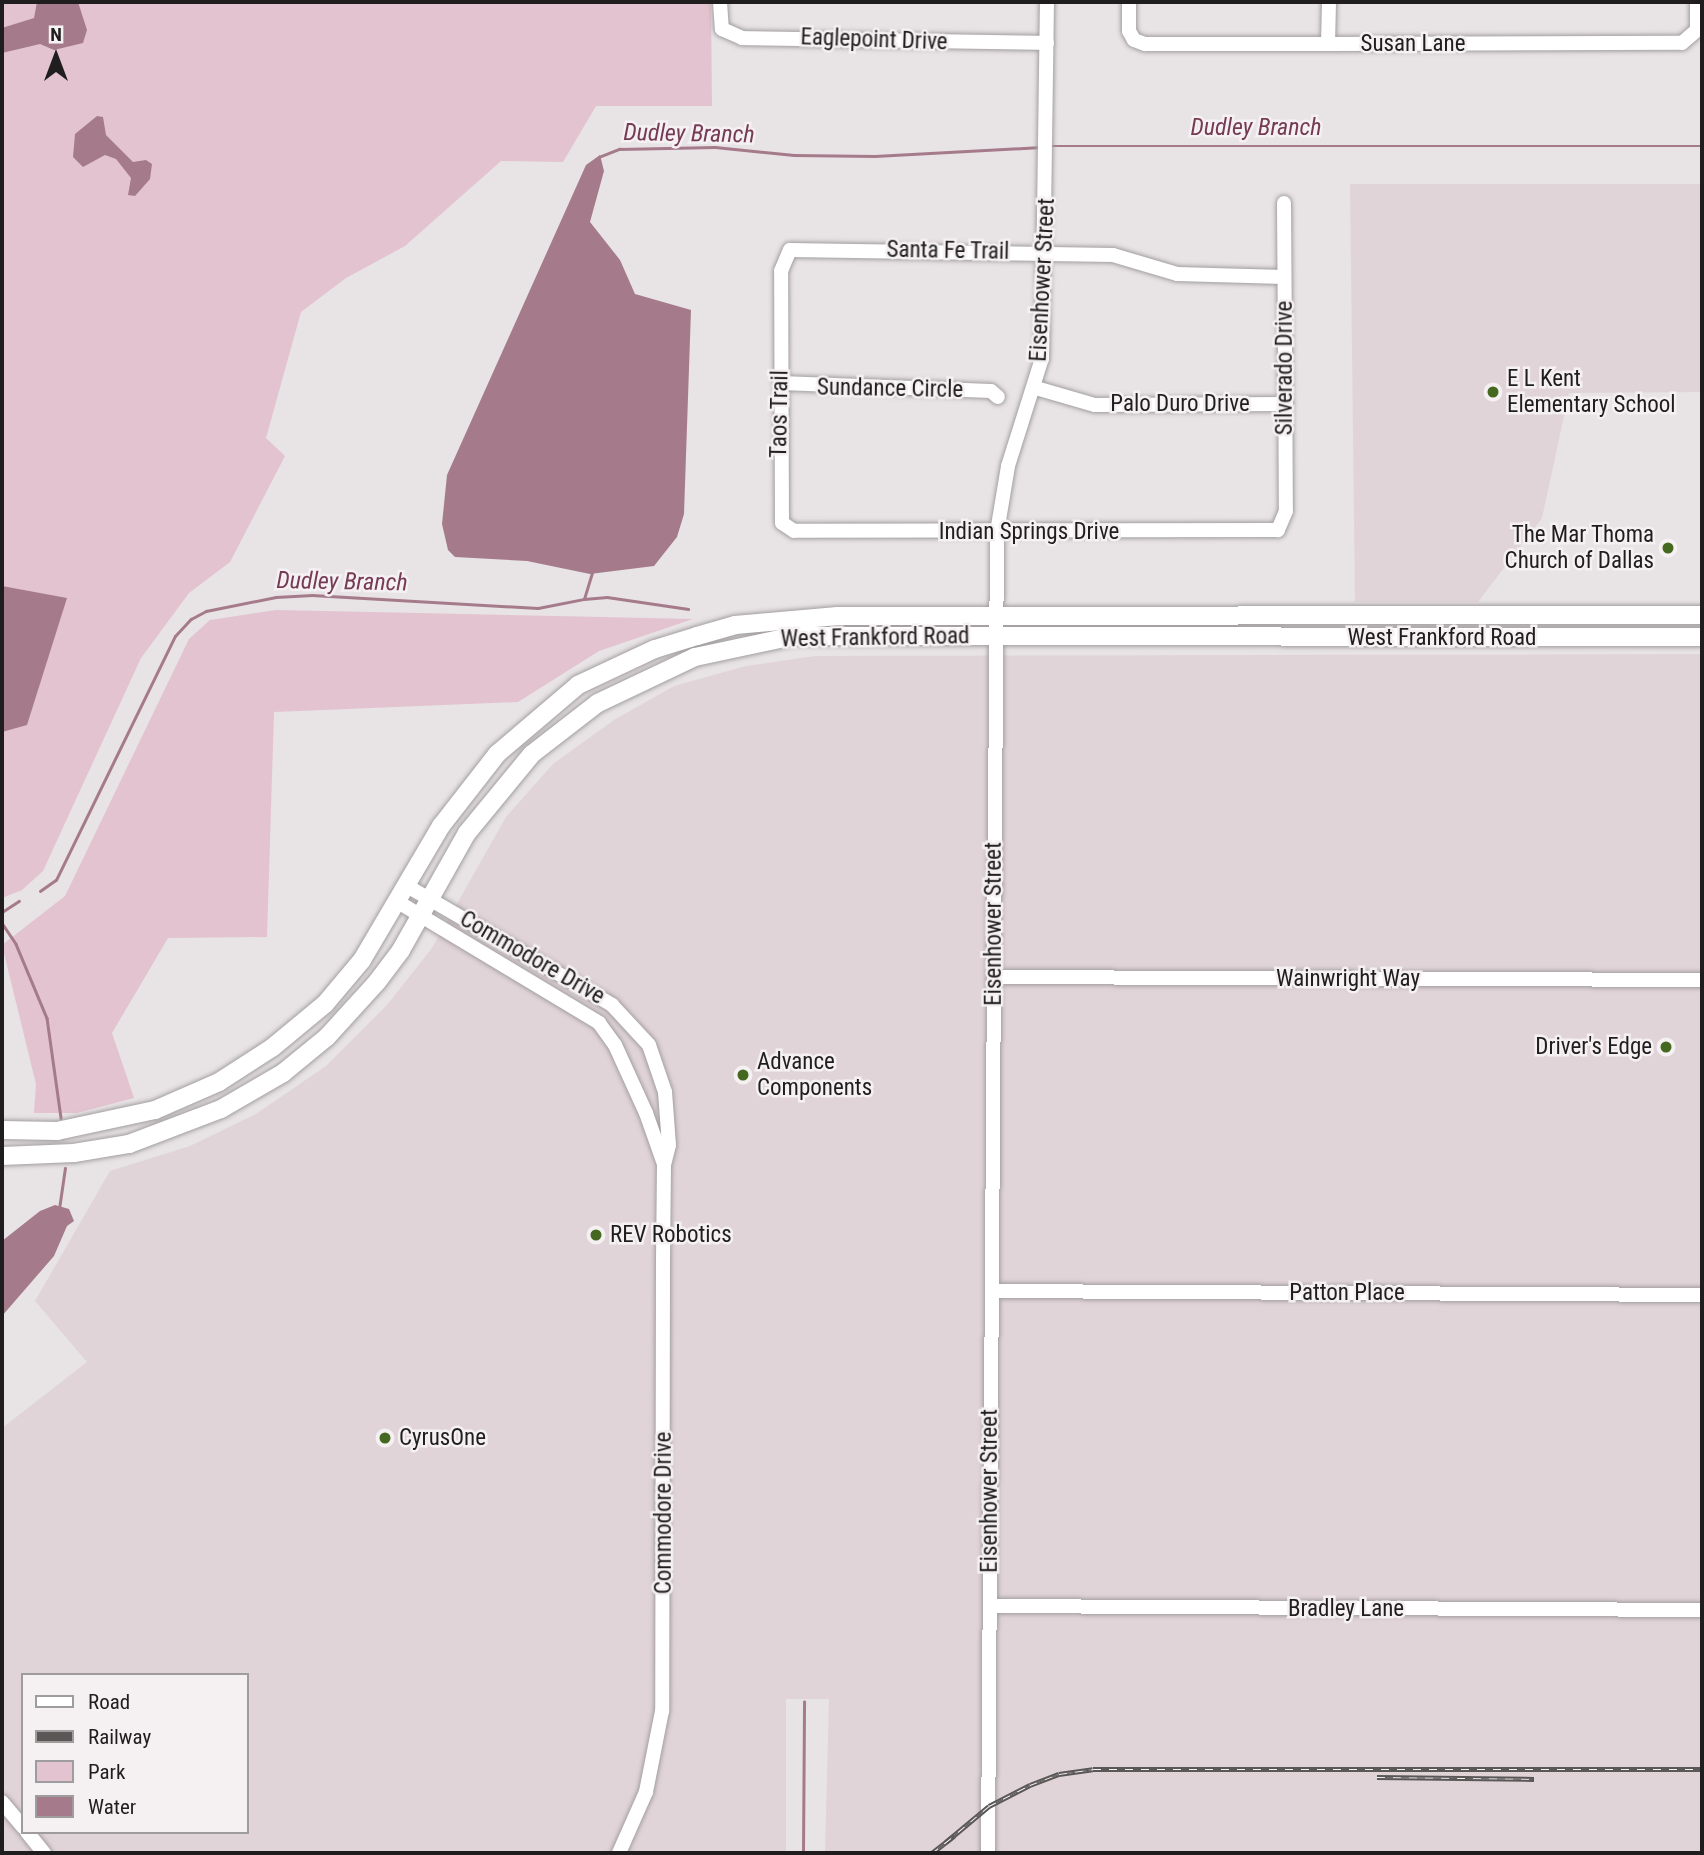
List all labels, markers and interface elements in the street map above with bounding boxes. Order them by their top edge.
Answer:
north arrow [21,21,91,91]
text: N [50,23,62,46]
street label: Eaglepoint Drive [800,24,948,56]
street label: Susan Lane [1361,30,1465,58]
water label: Dudley Branch [1190,114,1322,142]
water label: Dudley Branch [623,118,755,150]
street label: Eisenhower Street [1025,198,1061,362]
street label: Santa Fe Trail [886,236,1010,266]
street label: Silverado Drive [1271,301,1299,435]
place label: E L Kent Elementary School [1507,365,1676,419]
street label: Taos Trail [765,370,795,458]
street label: Sundance Circle [817,374,963,404]
marker: E L Kent Elementary School [1485,384,1501,400]
street label: Palo Duro Drive [1110,390,1250,418]
street label: Indian Springs Drive [939,518,1119,546]
place label: The Mar Thoma Church of Dallas [1505,521,1654,575]
marker: The Mar Thoma Church of Dallas [1660,540,1676,556]
water label: Dudley Branch [276,566,408,598]
street label: West Frankford Road [780,623,970,653]
street label: West Frankford Road [1348,624,1536,652]
street label: Eisenhower Street [980,842,1008,1006]
street label: Commodore Drive [455,905,609,1011]
street label: Wainwright Way [1276,965,1420,993]
place label: Driver's Edge [1535,1033,1652,1061]
marker: Driver's Edge [1658,1039,1674,1055]
place label: Advance Components [757,1048,872,1102]
marker: Advance Components [735,1067,751,1083]
place label: REV Robotics [610,1221,732,1249]
marker: REV Robotics [588,1227,604,1243]
street label: Patton Place [1289,1279,1405,1307]
street label: Eisenhower Street [976,1409,1004,1573]
place label: CyrusOne [399,1424,486,1452]
marker: CyrusOne [377,1430,393,1446]
street label: Commodore Drive [650,1432,678,1594]
street label: Bradley Lane [1288,1595,1404,1623]
legend [21,1673,248,1834]
text: Road [88,1690,130,1714]
text: Railway [88,1725,151,1749]
text: Park [88,1760,125,1784]
text: Water [88,1795,136,1819]

